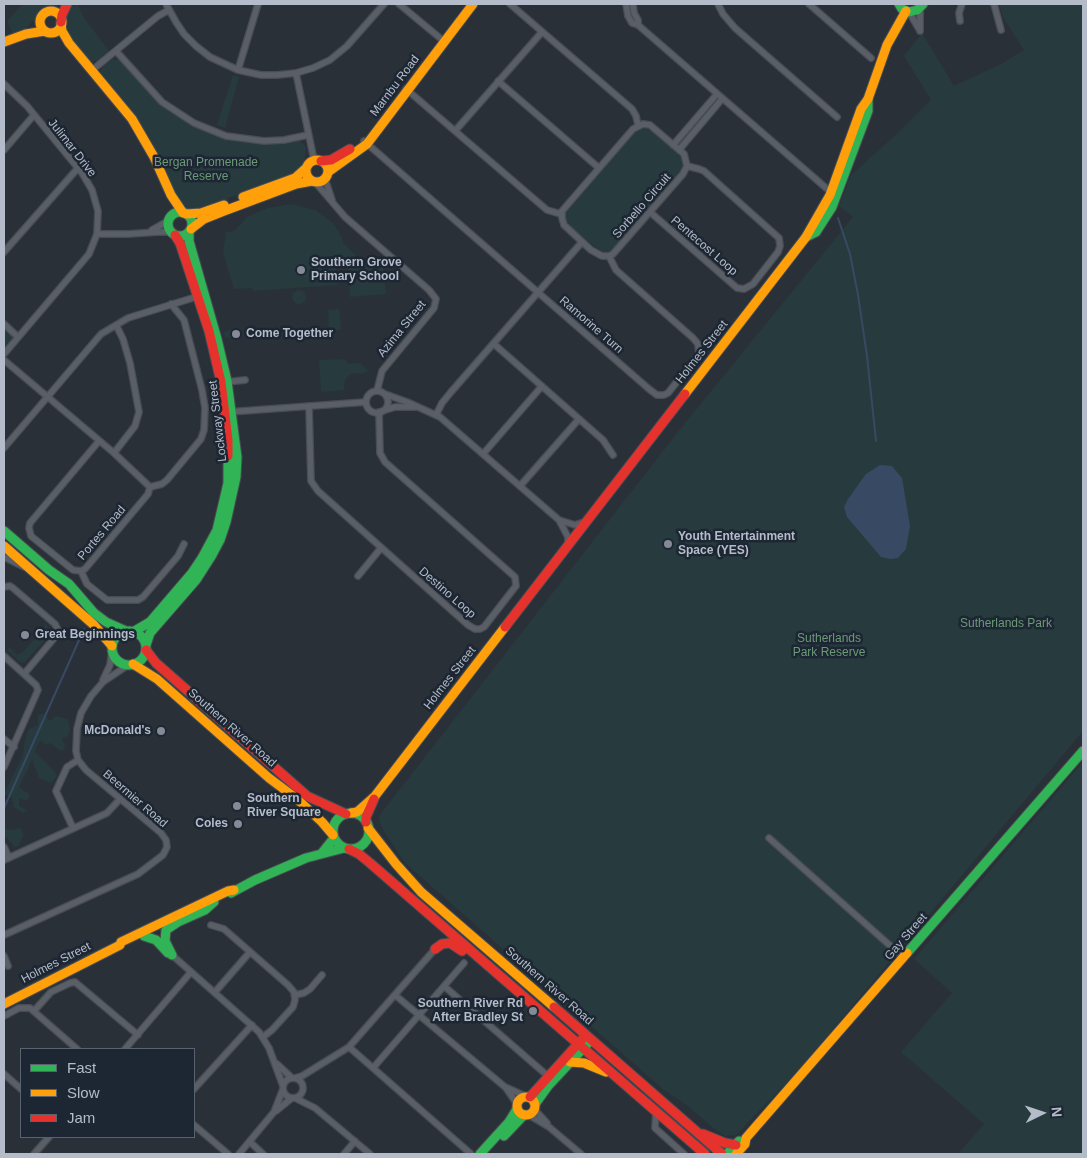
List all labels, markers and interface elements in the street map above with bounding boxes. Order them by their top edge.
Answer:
street label: Marnbu Road [367,53,423,119]
street label: Julimar Drive [45,116,99,180]
park label: Bergan Promenade Reserve [154,156,258,184]
street label: Sorbello Circuit [610,171,674,241]
street label: Pentecost Loop [668,213,740,279]
place label: Southern Grove Primary School [311,256,402,284]
marker: Southern Grove Primary School [295,264,307,276]
street label: Ramorine Turn [556,293,626,357]
street label: Azima Street [375,298,429,360]
street label: Holmes Street [673,318,731,386]
place label: Come Together [246,327,333,341]
marker: Come Together [230,328,242,340]
street label: Lockway Street [206,379,230,463]
street label: Portes Road [75,503,129,563]
place label: Youth Entertainment Space (YES) [678,530,795,558]
marker: Youth Entertainment Space (YES) [662,538,674,550]
street label: Destino Loop [416,564,478,622]
park label: Sutherlands Park [960,617,1052,631]
place label: Great Beginnings [35,628,135,642]
marker: Great Beginnings [19,629,31,641]
park label: Sutherlands Park Reserve [793,632,865,660]
street label: Holmes Street [421,644,479,712]
street label: Southern River Road [185,686,279,770]
place label: McDonald's [84,724,151,738]
marker: McDonald's [155,725,167,737]
street label: Beermier Road [100,767,170,831]
place label: Southern River Square [247,792,321,820]
marker: Southern River Square [231,800,243,812]
place label: Coles [195,817,228,831]
marker: Coles [232,818,244,830]
street label: Gay Street [882,911,930,963]
street label: Holmes Street [19,939,93,987]
street label: Southern River Road [502,944,596,1028]
place label: Southern River Rd After Bradley St [418,997,523,1025]
marker: Southern River Rd After Bradley St [527,1005,539,1017]
legend [20,1048,195,1138]
text: Fast [67,1059,96,1076]
text: Slow [67,1084,100,1101]
north arrow [1017,1088,1067,1138]
text: N [1049,1106,1065,1118]
text: Jam [67,1109,95,1126]

